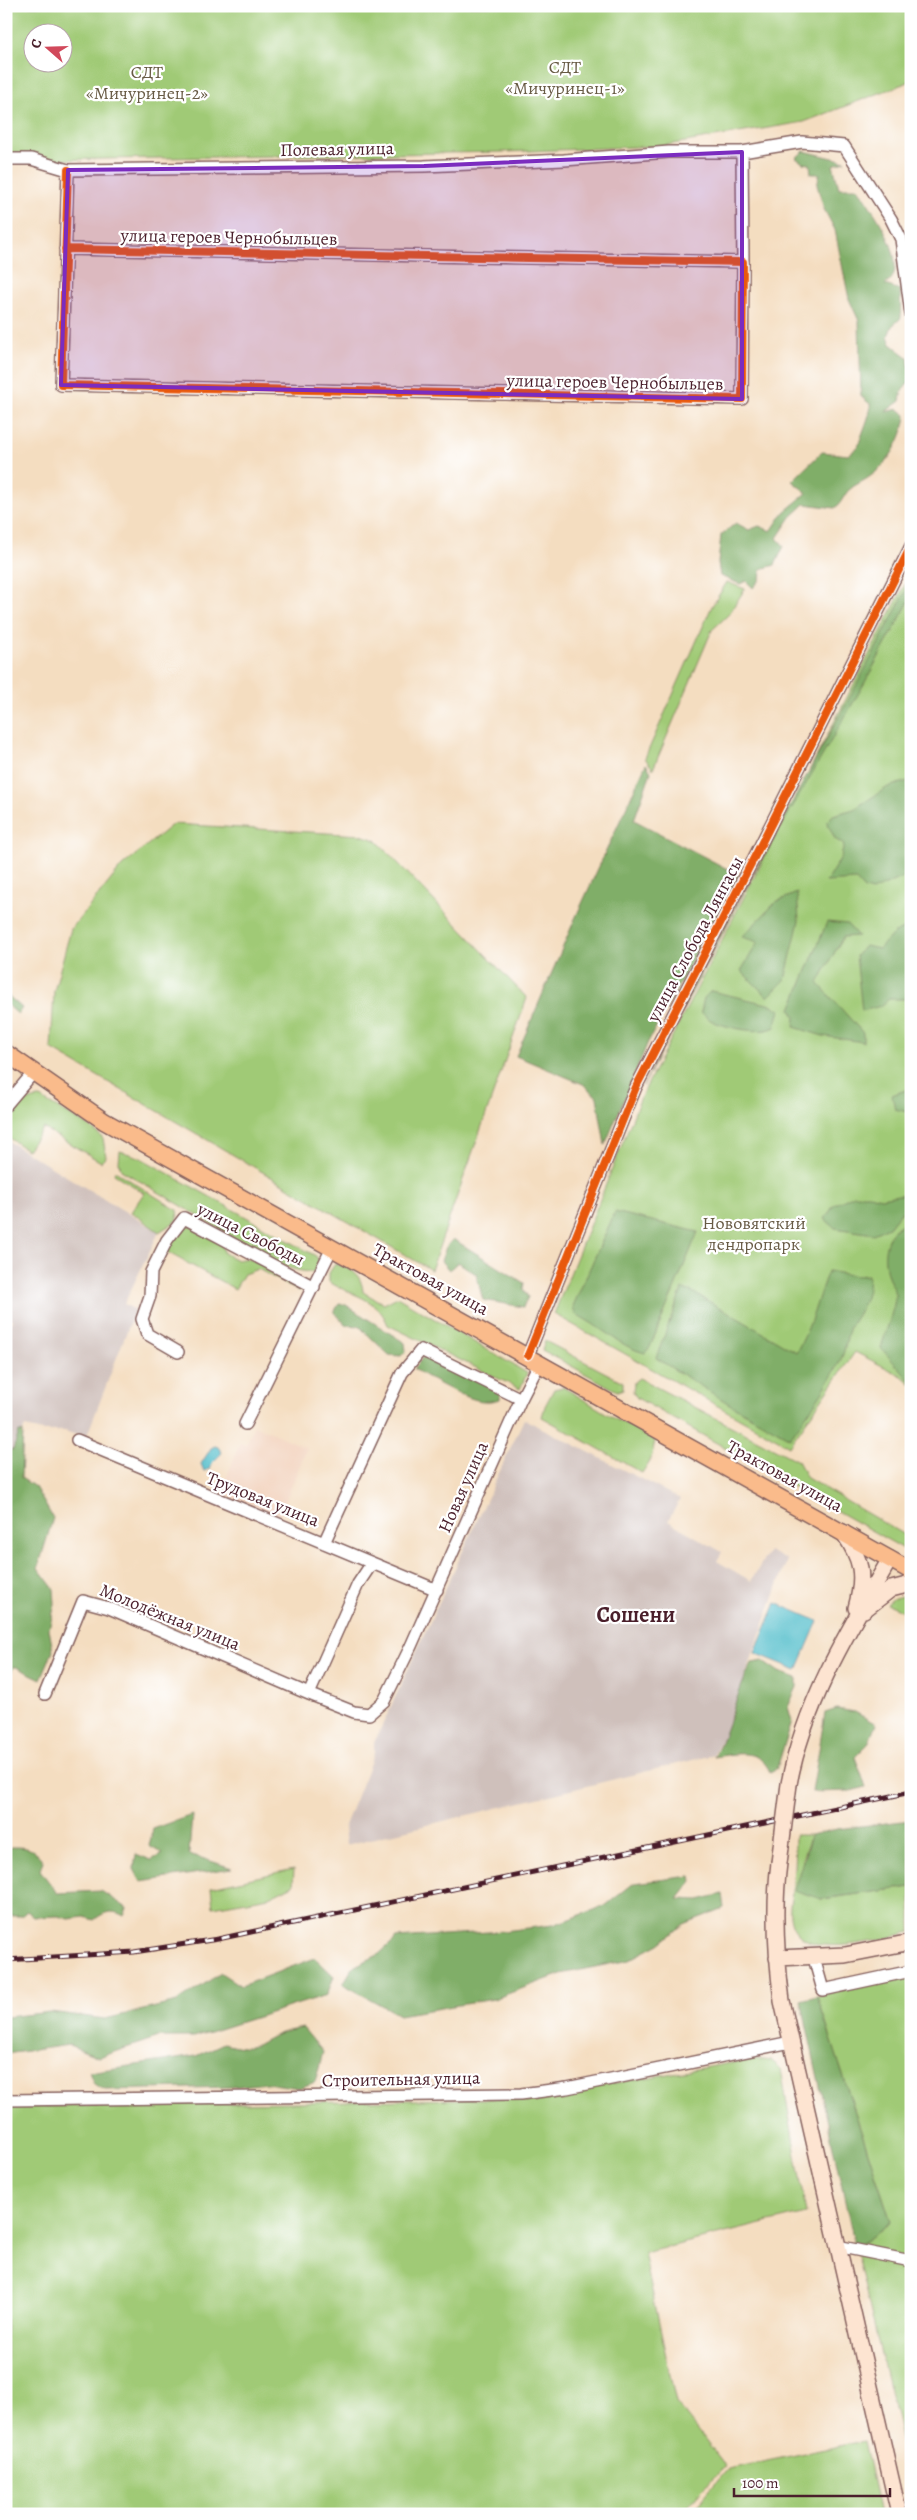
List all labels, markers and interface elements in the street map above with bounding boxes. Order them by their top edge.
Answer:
north arrow [22,22,72,72]
text: С [26,36,47,51]
park label: СДТ «Мичуринец-1» [505,55,625,100]
park label: СДТ «Мичуринец-2» [86,60,208,105]
street label: Полевая улица [280,136,395,162]
street label: улица героев Чернобыльцев [119,223,338,251]
street label: улица героев Чернобыльцев [505,368,724,396]
street label: улица Слобода Лянгасы [641,852,749,1027]
street label: улица Свободы [192,1196,309,1271]
park label: Нововятский дендропарк [702,1211,806,1256]
street label: Трактовая улица [369,1237,494,1321]
street label: Трактовая улица [723,1434,848,1518]
street label: Новая улица [432,1437,494,1536]
street label: Трудовая улица [203,1465,324,1533]
street label: Молодёжная улица [96,1578,244,1656]
district label: Сошени [597,1600,675,1630]
street label: Строительная улица [322,2066,481,2092]
scale bar [734,2465,891,2497]
text: 100 m [742,2473,779,2493]

